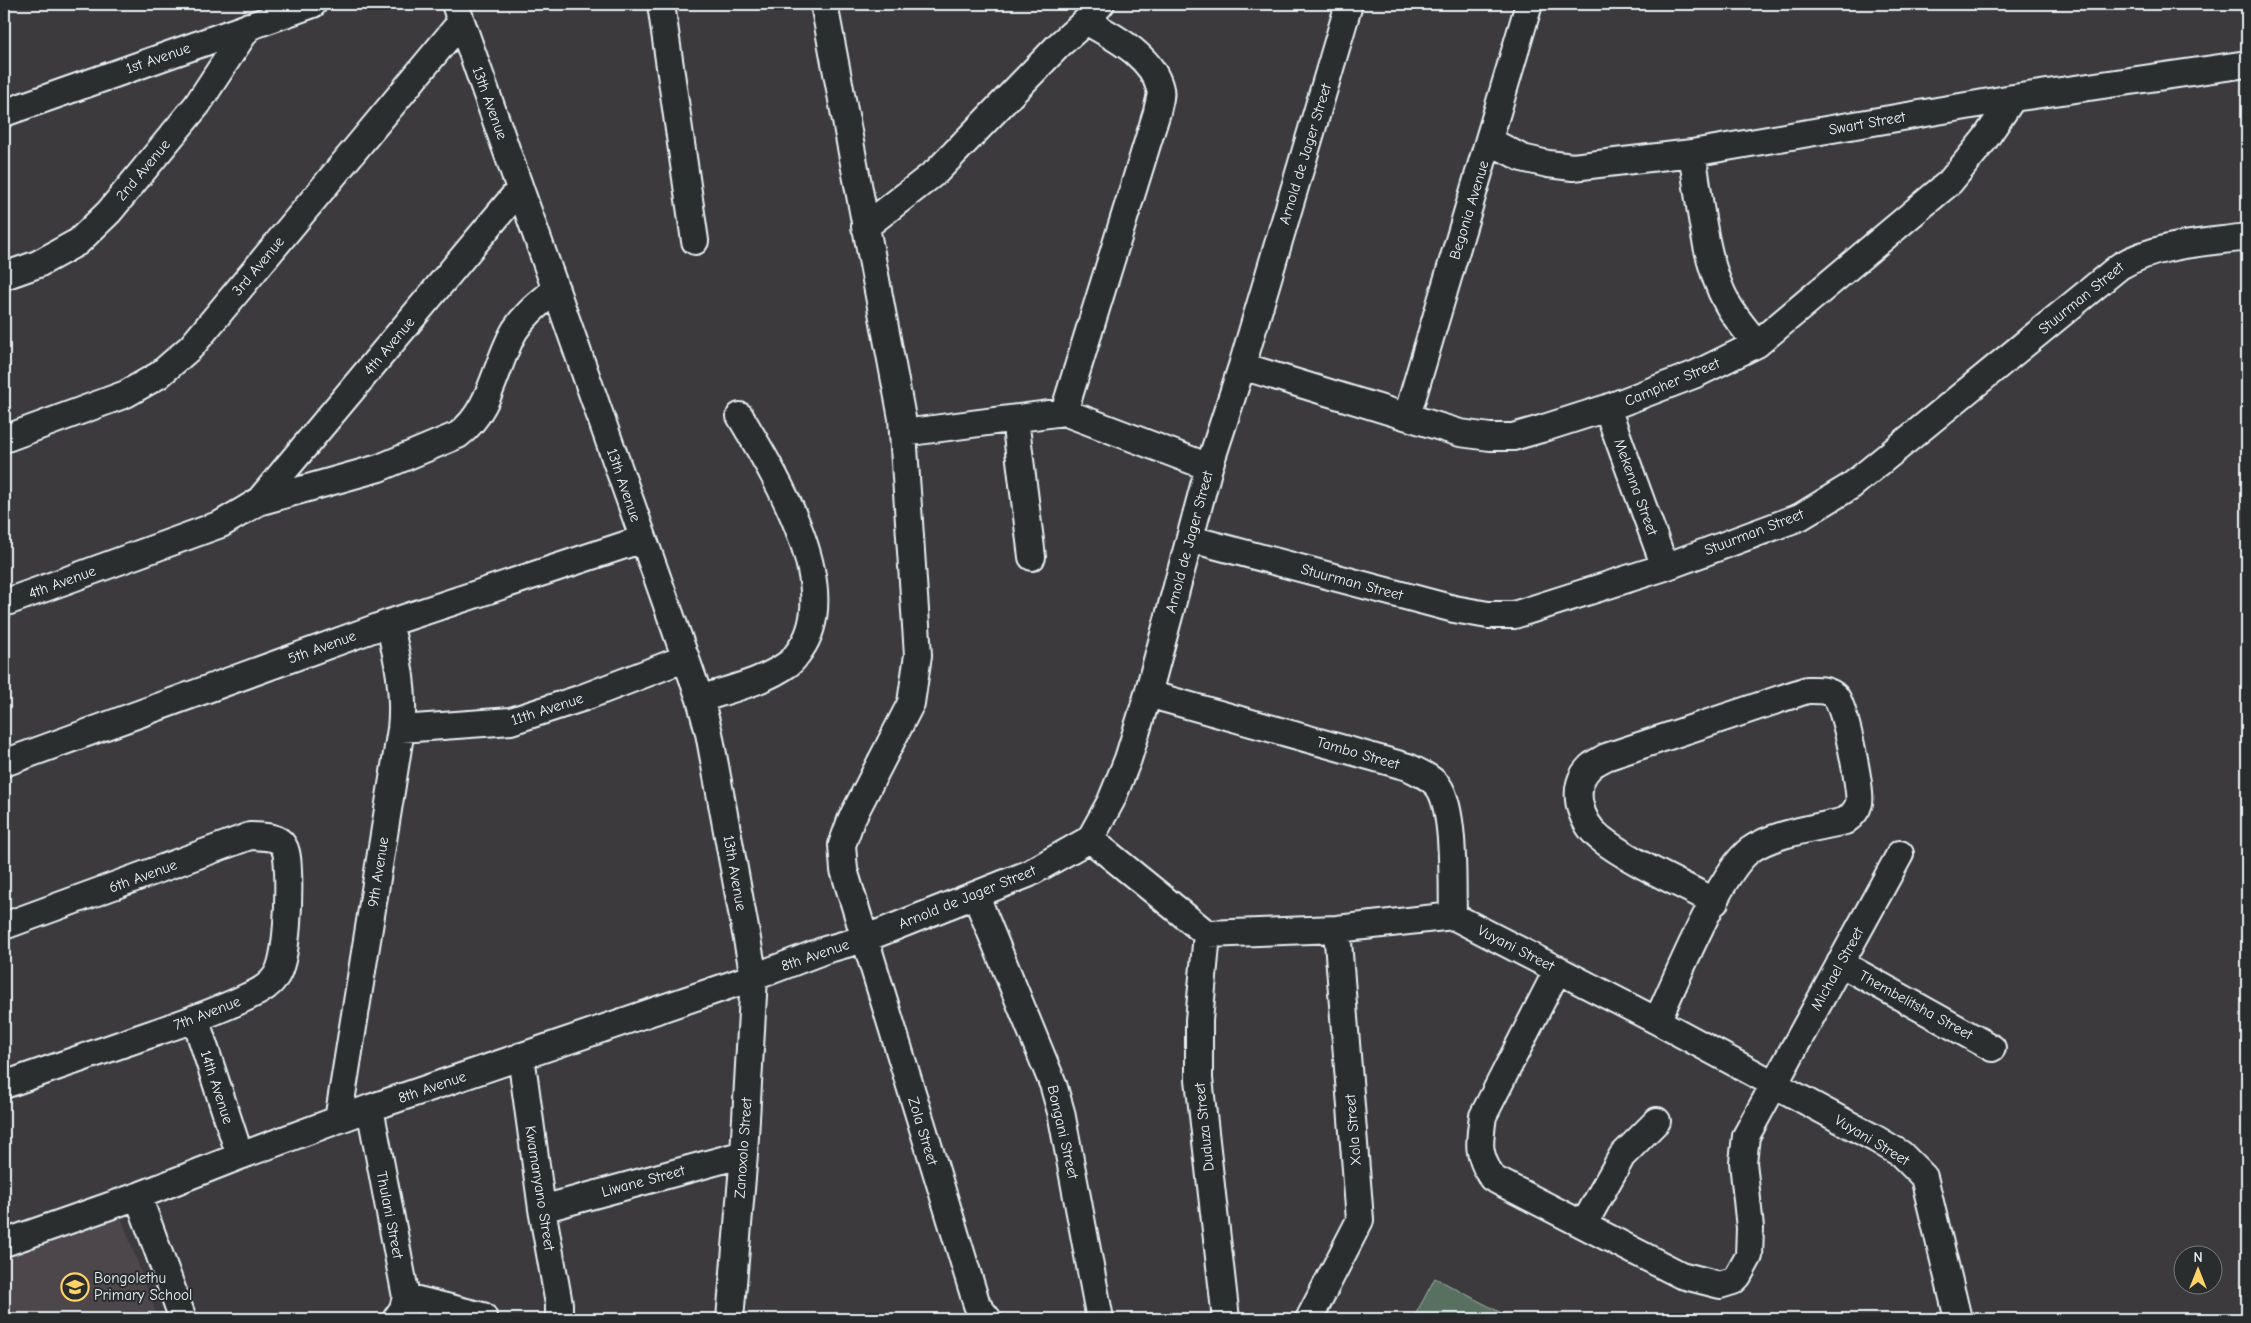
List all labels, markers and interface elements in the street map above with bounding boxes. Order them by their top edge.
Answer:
street label: 1st Avenue [123,38,193,77]
street label: 13th Avenue [468,64,512,142]
street label: Arnold de Jager Street [1275,81,1335,227]
street label: Swart Street [1827,107,1907,139]
street label: 2nd Avenue [112,135,174,204]
street label: Begonia Avenue [1445,158,1493,262]
street label: 3rd Avenue [228,232,288,299]
street label: Stuurman Street [2035,258,2128,338]
street label: 4th Avenue [360,313,419,379]
street label: Campher Street [1622,354,1723,410]
street label: Mekenna Street [1610,436,1662,538]
street label: 13th Avenue [603,446,645,525]
street label: Arnold de Jager Street [1161,468,1217,615]
street label: Stuurman Street [1702,505,1807,559]
street label: Stuurman Street [1299,560,1406,604]
street label: 4th Avenue [26,561,99,602]
street label: 5th Avenue [285,626,359,668]
street label: 11th Avenue [509,689,586,729]
street label: Tambo Street [1315,733,1402,774]
street label: 13th Avenue [719,834,751,913]
street label: 9th Avenue [364,835,393,908]
street label: 6th Avenue [106,855,180,897]
street label: Arnold de Jager Street [896,861,1039,933]
street label: Vuyani Street [1475,921,1558,975]
street label: Michael Street [1807,924,1868,1014]
street label: 8th Avenue [779,935,852,975]
street label: Thembelitsha Street [1856,966,1976,1044]
street label: 7th Avenue [171,992,243,1034]
street label: 14th Avenue [197,1048,237,1126]
street label: 8th Avenue [396,1067,469,1107]
street label: Duduza Street [1190,1081,1218,1172]
street label: Bongani Street [1043,1083,1083,1181]
street label: Xola Street [1341,1093,1365,1167]
street label: Zola Street [904,1095,942,1168]
street label: Zanoxolo Street [731,1096,756,1199]
street label: Vuyani Street [1831,1111,1913,1170]
street label: Kwamanyano Street [521,1124,559,1252]
street label: Liwane Street [599,1161,687,1201]
street label: Thulani Street [373,1170,407,1261]
north arrow [2174,1246,2224,1296]
text: N [2193,1249,2203,1266]
place label: Bongolethu Primary School [94,1269,192,1304]
school or university icon: Bongolethu Primary School [60,1272,90,1302]

